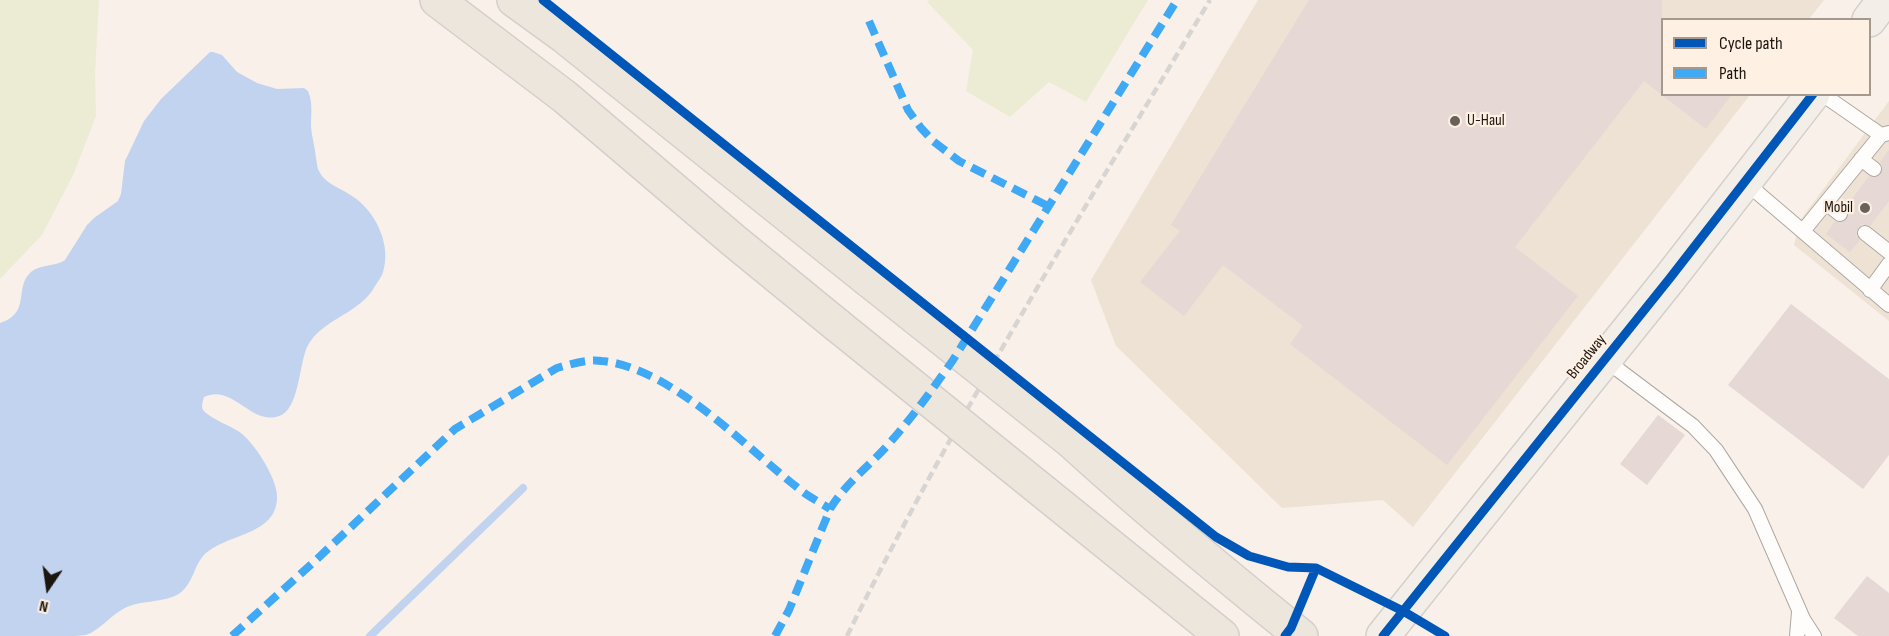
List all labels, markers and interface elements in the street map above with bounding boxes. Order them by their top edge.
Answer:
legend [1661,18,1871,96]
text: Cycle path [1719,33,1783,54]
text: Path [1719,63,1747,84]
place label: U-Haul [1467,111,1505,131]
marker: U-Haul [1448,114,1462,128]
place label: Mobil [1824,198,1853,218]
marker: Mobil [1858,201,1872,215]
street label: Broadway [1563,331,1611,383]
north arrow [18,558,78,618]
text: N [38,596,50,616]

